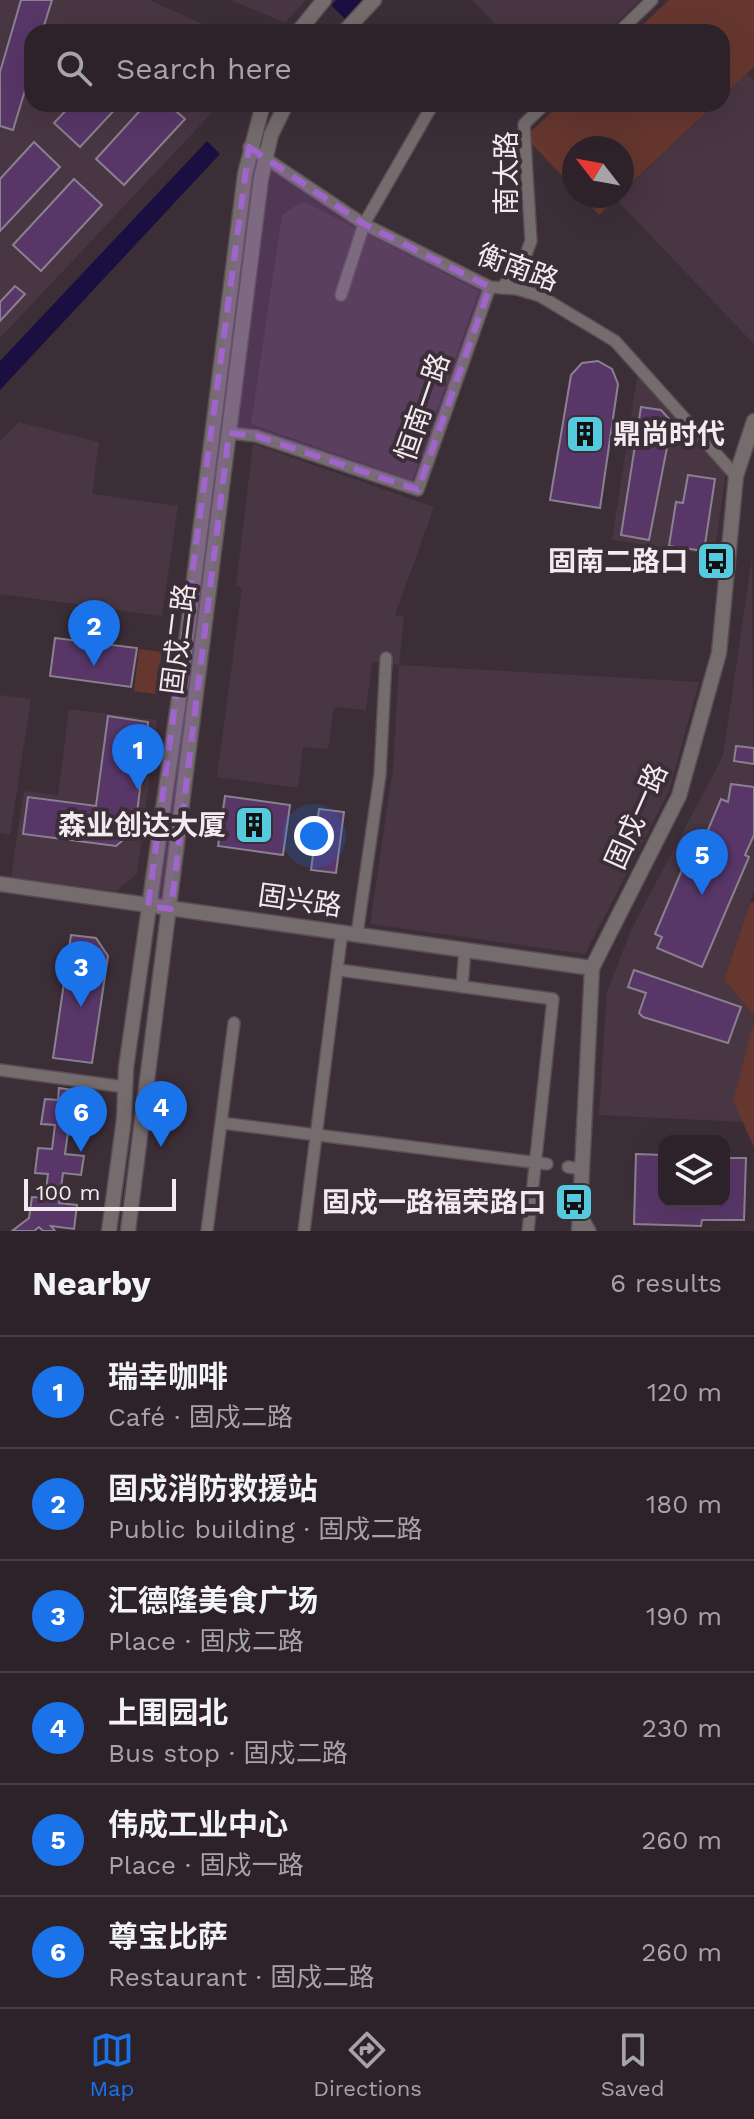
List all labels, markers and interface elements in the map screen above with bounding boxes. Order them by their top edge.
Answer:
search box [24,24,730,112]
icon: search [52,46,96,90]
text: Search here [116,51,292,86]
street label: 南太路 [490,131,523,215]
north arrow [562,136,634,208]
street label: 衡南路 [473,238,563,297]
street label: 恒南一路 [389,349,456,465]
building icon: 鼎尚时代 [564,413,606,455]
place label: 鼎尚时代 [613,418,725,451]
bus stop icon: 固南二路口 [695,540,737,582]
place label: 固南二路口 [548,545,688,578]
street label: 固戍二路 [155,581,202,697]
pin: 2 [68,600,120,666]
pin: 1 [112,724,164,790]
street label: 固戍一路 [599,758,674,874]
building icon: 森业创达大厦 [233,804,275,846]
place label: 森业创达大厦 [58,809,226,842]
your location [294,816,334,856]
pin: 5 [676,829,728,895]
street label: 固兴路 [256,878,344,923]
pin: 3 [55,941,107,1007]
pin: 4 [135,1081,187,1147]
pin: 6 [55,1086,107,1152]
map controls [658,1135,730,1207]
button: layers [658,1135,730,1207]
scale bar [24,1175,176,1211]
text: 100 m [36,1180,100,1205]
bus stop icon: 固戍一路福荣路口 [553,1181,595,1223]
place label: 固戍一路福荣路口 [322,1186,546,1219]
text: Nearby [32,1263,151,1303]
text: 6 results [610,1268,722,1298]
text: 瑞幸咖啡 [108,1359,228,1394]
text: 1 [52,1377,64,1407]
text: 120 m [647,1377,722,1407]
text: Café · 固戍二路 [108,1402,293,1432]
text: 固戍消防救援站 [108,1471,318,1506]
text: 2 [50,1489,66,1519]
text: 180 m [646,1489,722,1519]
text: Public building · 固戍二路 [108,1514,422,1544]
text: 汇德隆美食广场 [108,1583,318,1618]
text: 3 [50,1601,66,1631]
text: 190 m [646,1601,722,1631]
text: Place · 固戍二路 [108,1626,304,1656]
text: 上围园北 [108,1695,228,1730]
text: 4 [50,1713,66,1743]
text: 230 m [642,1713,722,1743]
text: Bus stop · 固戍二路 [108,1738,348,1768]
text: 伟成工业中心 [108,1807,288,1842]
text: 5 [50,1825,66,1855]
text: 260 m [641,1825,722,1855]
text: Place · 固戍一路 [108,1850,304,1880]
text: 尊宝比萨 [108,1919,228,1954]
text: 6 [50,1937,66,1967]
text: 260 m [641,1937,722,1967]
text: Restaurant · 固戍二路 [108,1962,375,1992]
tab: Map [89,2028,134,2101]
tab: Directions [313,2028,422,2101]
tab: Saved [601,2028,665,2101]

